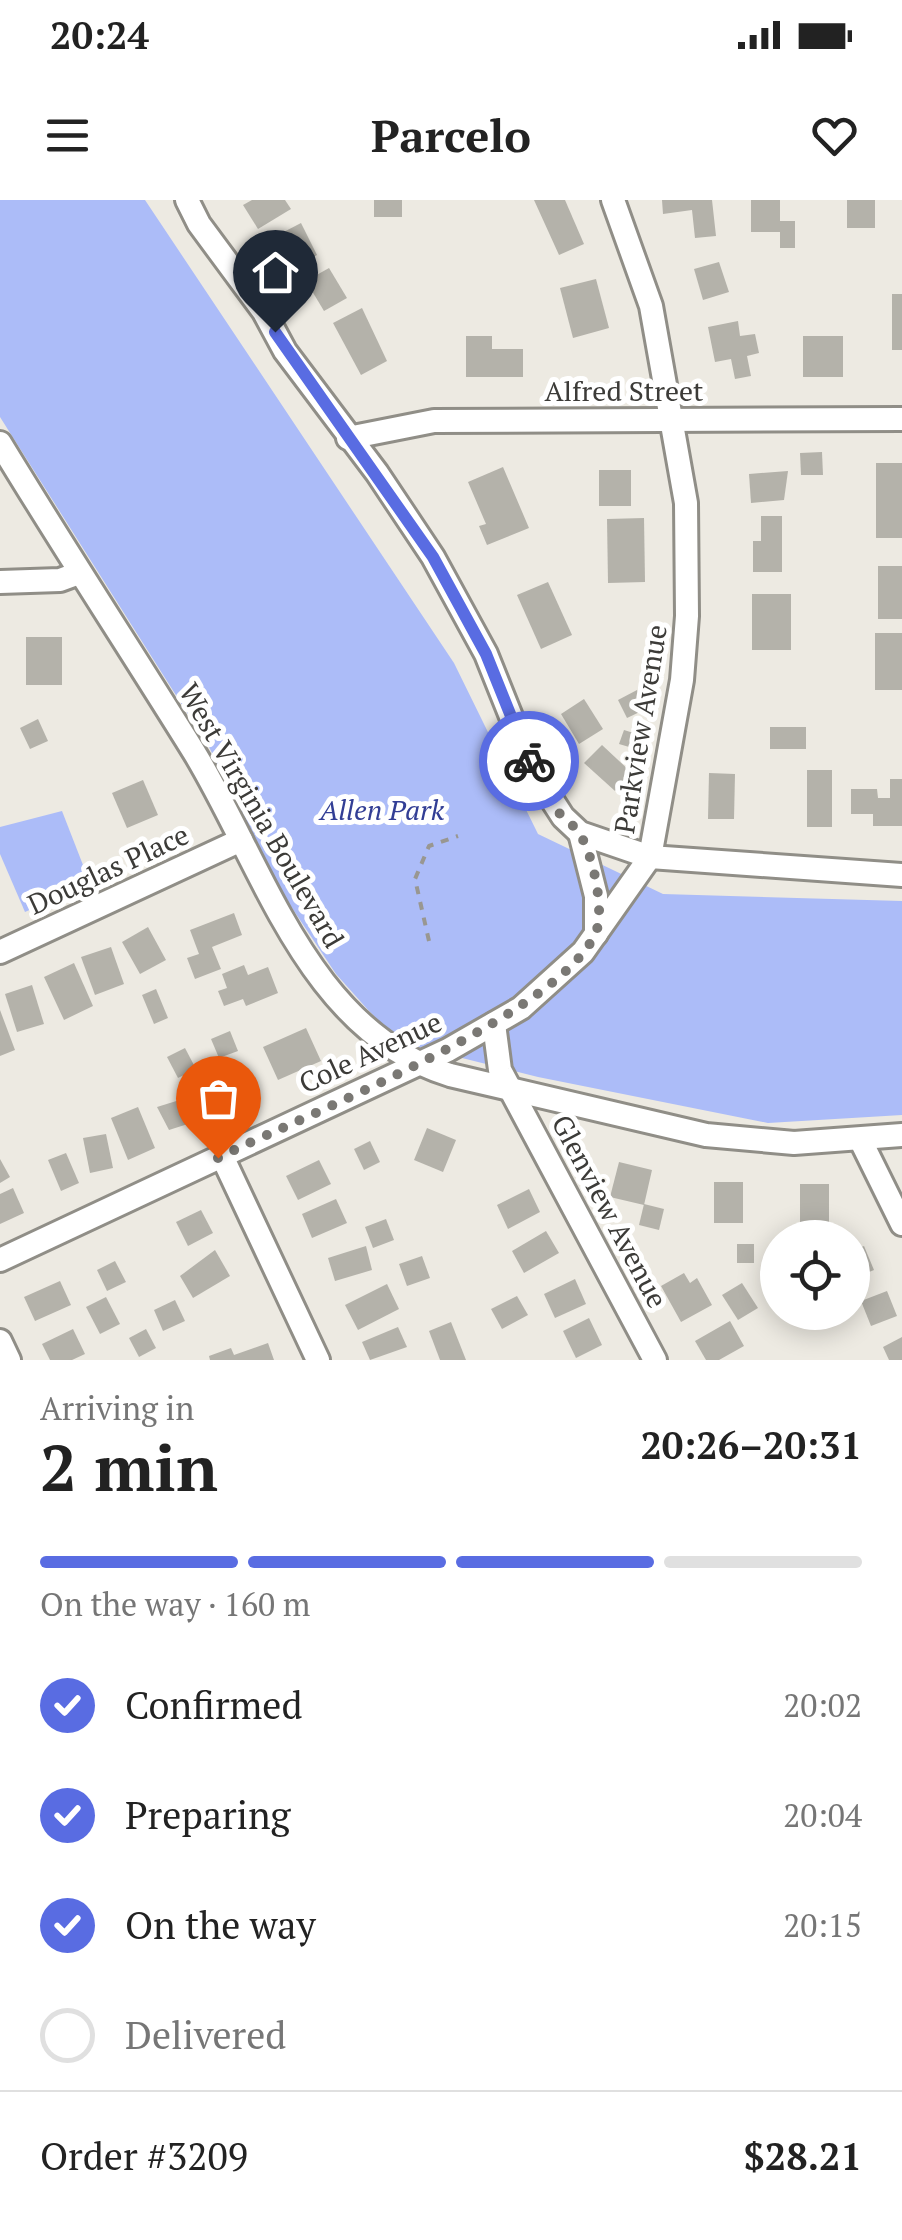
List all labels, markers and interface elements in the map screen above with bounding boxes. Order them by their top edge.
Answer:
text: 20:24 [50,10,149,60]
text: Parcelo [371,105,531,165]
icon: menu [40,108,95,163]
icon: heart [807,108,862,163]
pin [233,230,318,333]
icon: home [248,245,303,300]
street label: Alfred Street [544,372,704,409]
street label: Parkview Avenue [605,622,675,836]
street label: West Virginia Boulevard [171,676,353,954]
courier [479,711,579,811]
icon: bike [502,734,557,789]
park label: Allen Park [318,791,445,828]
street label: Douglas Place [22,816,194,922]
street label: Cole Avenue [293,1003,447,1101]
pin [176,1056,261,1159]
icon: bag [191,1071,246,1126]
street label: Glenview Avenue [544,1108,676,1314]
map controls [760,1220,870,1330]
button: locate [760,1220,870,1330]
text: Arriving in [40,1387,194,1429]
text: 20:26–20:31 [640,1420,862,1470]
text: 2 min [40,1423,218,1510]
text: On the way · 160 m [40,1583,310,1625]
icon: check [40,1678,95,1733]
text: Confirmed [125,1680,303,1730]
text: 20:02 [783,1684,862,1726]
icon: check [40,1788,95,1843]
text: Preparing [125,1790,291,1840]
text: 20:04 [783,1794,862,1836]
icon: check [40,1898,95,1953]
text: On the way [125,1900,316,1950]
text: 20:15 [783,1904,862,1946]
text: Delivered [125,2010,286,2060]
text: Order #3209 [40,2131,248,2181]
text: $28.21 [743,2131,862,2181]

